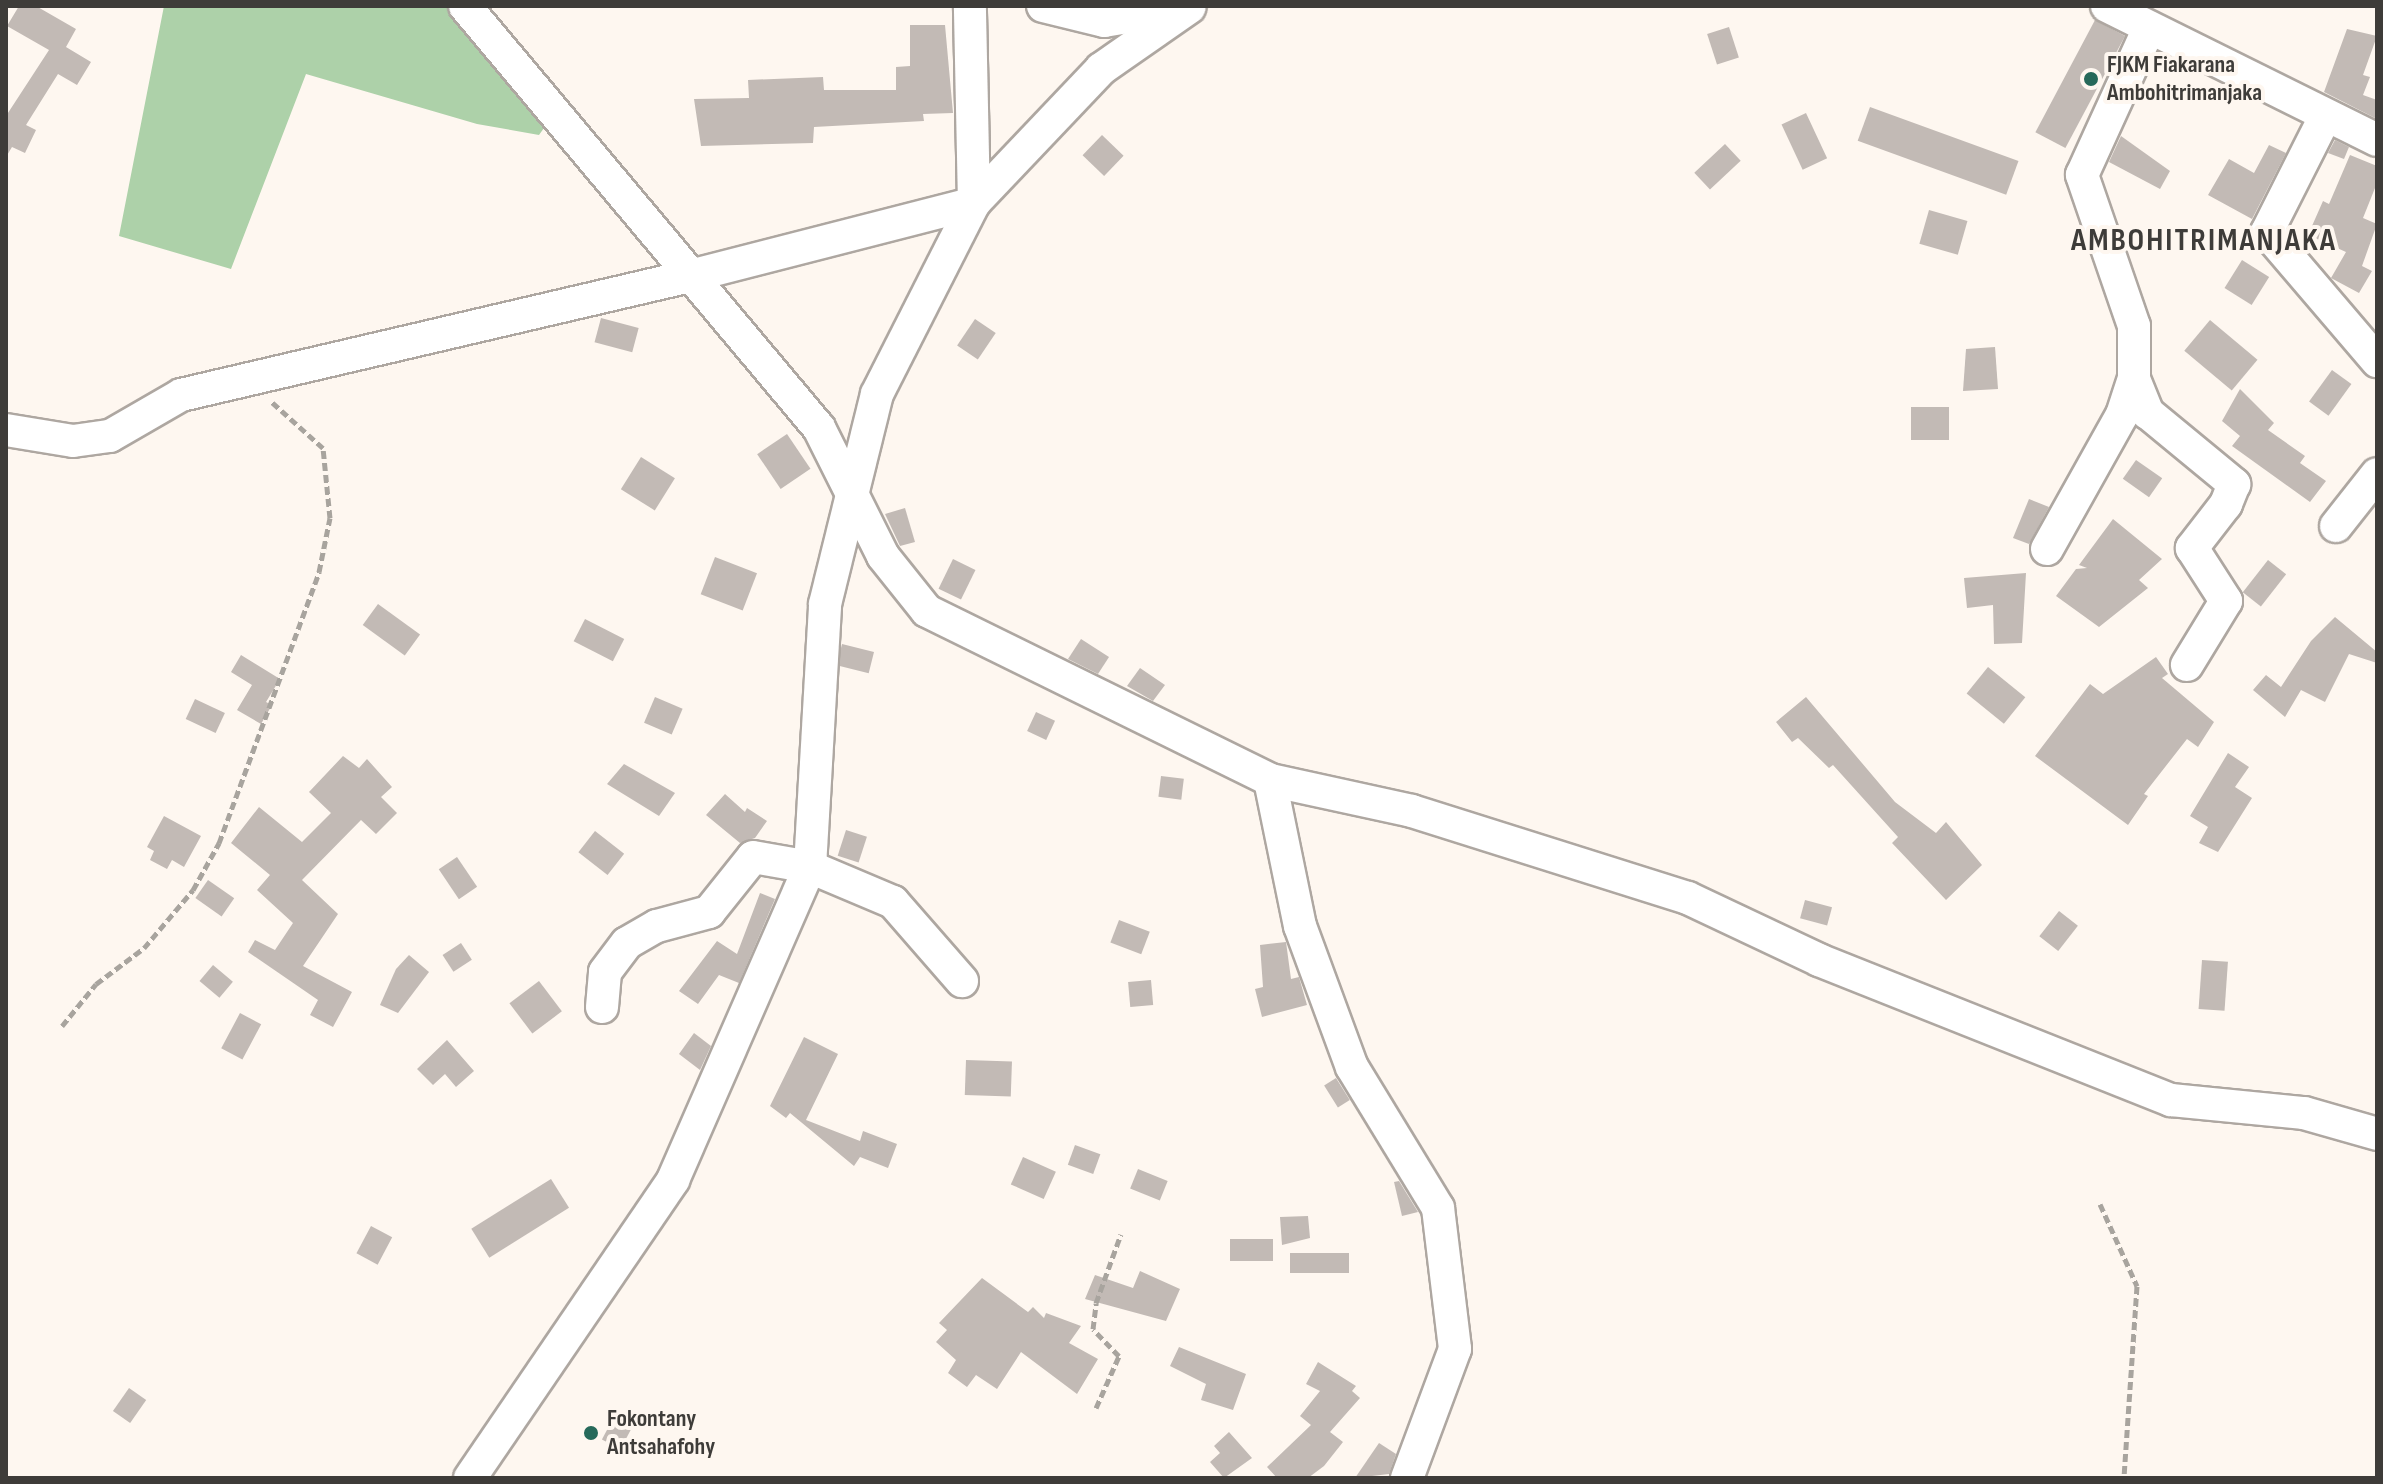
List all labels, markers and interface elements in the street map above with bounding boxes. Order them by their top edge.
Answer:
place label: FJKM Fiakarana Ambohitrimanjaka [2107,51,2262,107]
marker: FJKM Fiakarana Ambohitrimanjaka [2082,70,2100,88]
district label: AMBOHITRIMANJAKA [2071,222,2337,260]
place label: Fokontany Antsahafohy [607,1405,715,1461]
marker: Fokontany Antsahafohy [582,1424,600,1442]

